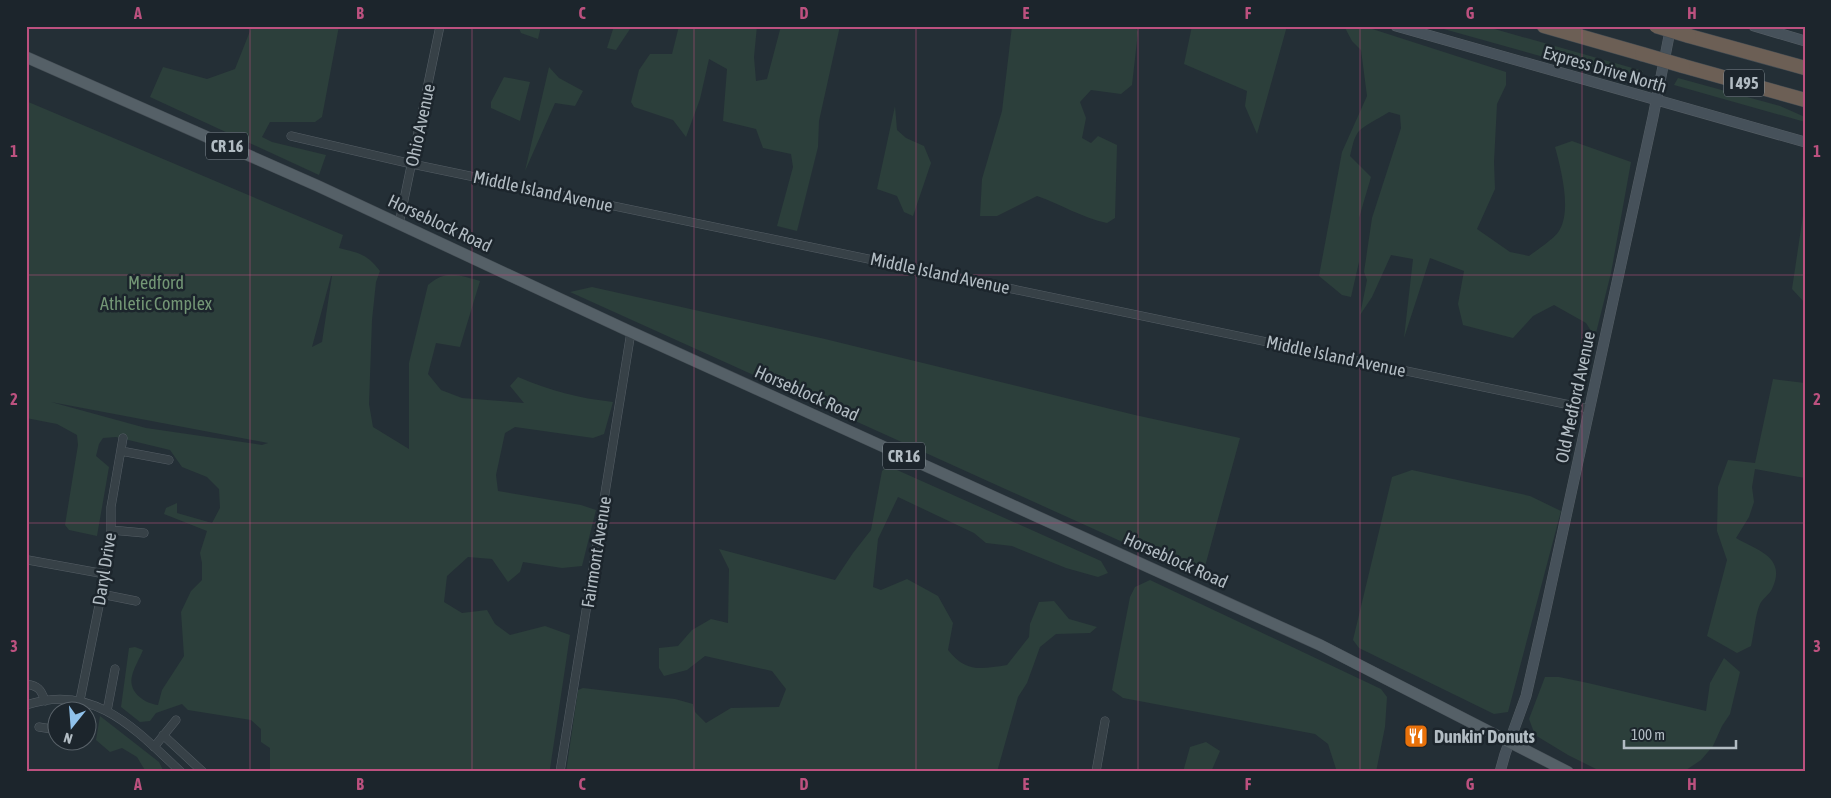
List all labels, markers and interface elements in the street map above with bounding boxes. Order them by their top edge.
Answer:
text: A [133,4,142,22]
text: B [356,4,364,22]
text: C [578,4,586,22]
text: D [800,4,809,22]
text: E [1023,4,1030,22]
text: F [1245,4,1252,22]
text: G [1466,4,1475,22]
text: H [1687,4,1697,22]
street label: Express Drive North [1541,41,1669,97]
road number: I 495 [1724,70,1764,96]
street label: Ohio Avenue [401,82,439,168]
road number: CR 16 [206,132,248,160]
text: 1 [10,142,18,160]
text: 1 [1813,142,1821,160]
street label: Middle Island Avenue [471,166,615,216]
street label: Horseblock Road [385,190,495,256]
street label: Middle Island Avenue [868,248,1012,298]
park label: Medford Athletic Complex [100,272,212,314]
street label: Old Medford Avenue [1551,329,1599,465]
street label: Middle Island Avenue [1264,331,1408,381]
street label: Horseblock Road [752,361,862,425]
text: 2 [10,390,18,408]
text: 2 [1813,390,1821,408]
road number: CR 16 [883,442,925,470]
street label: Fairmont Avenue [577,495,615,609]
street label: Horseblock Road [1121,528,1231,592]
street label: Daryl Drive [88,531,120,607]
text: 3 [10,637,18,655]
text: 3 [1813,637,1821,655]
north arrow [48,700,98,750]
scale bar [1624,718,1736,750]
restaurant icon: Dunkin' Donuts [1403,723,1429,749]
place label: Dunkin' Donuts [1434,726,1535,747]
text: 100 m [1631,726,1665,743]
text: N [62,730,74,747]
text: A [133,775,142,793]
text: B [356,775,364,793]
text: C [578,775,586,793]
text: D [800,775,809,793]
text: E [1023,775,1030,793]
text: F [1245,775,1252,793]
text: G [1466,775,1475,793]
text: H [1687,775,1697,793]

